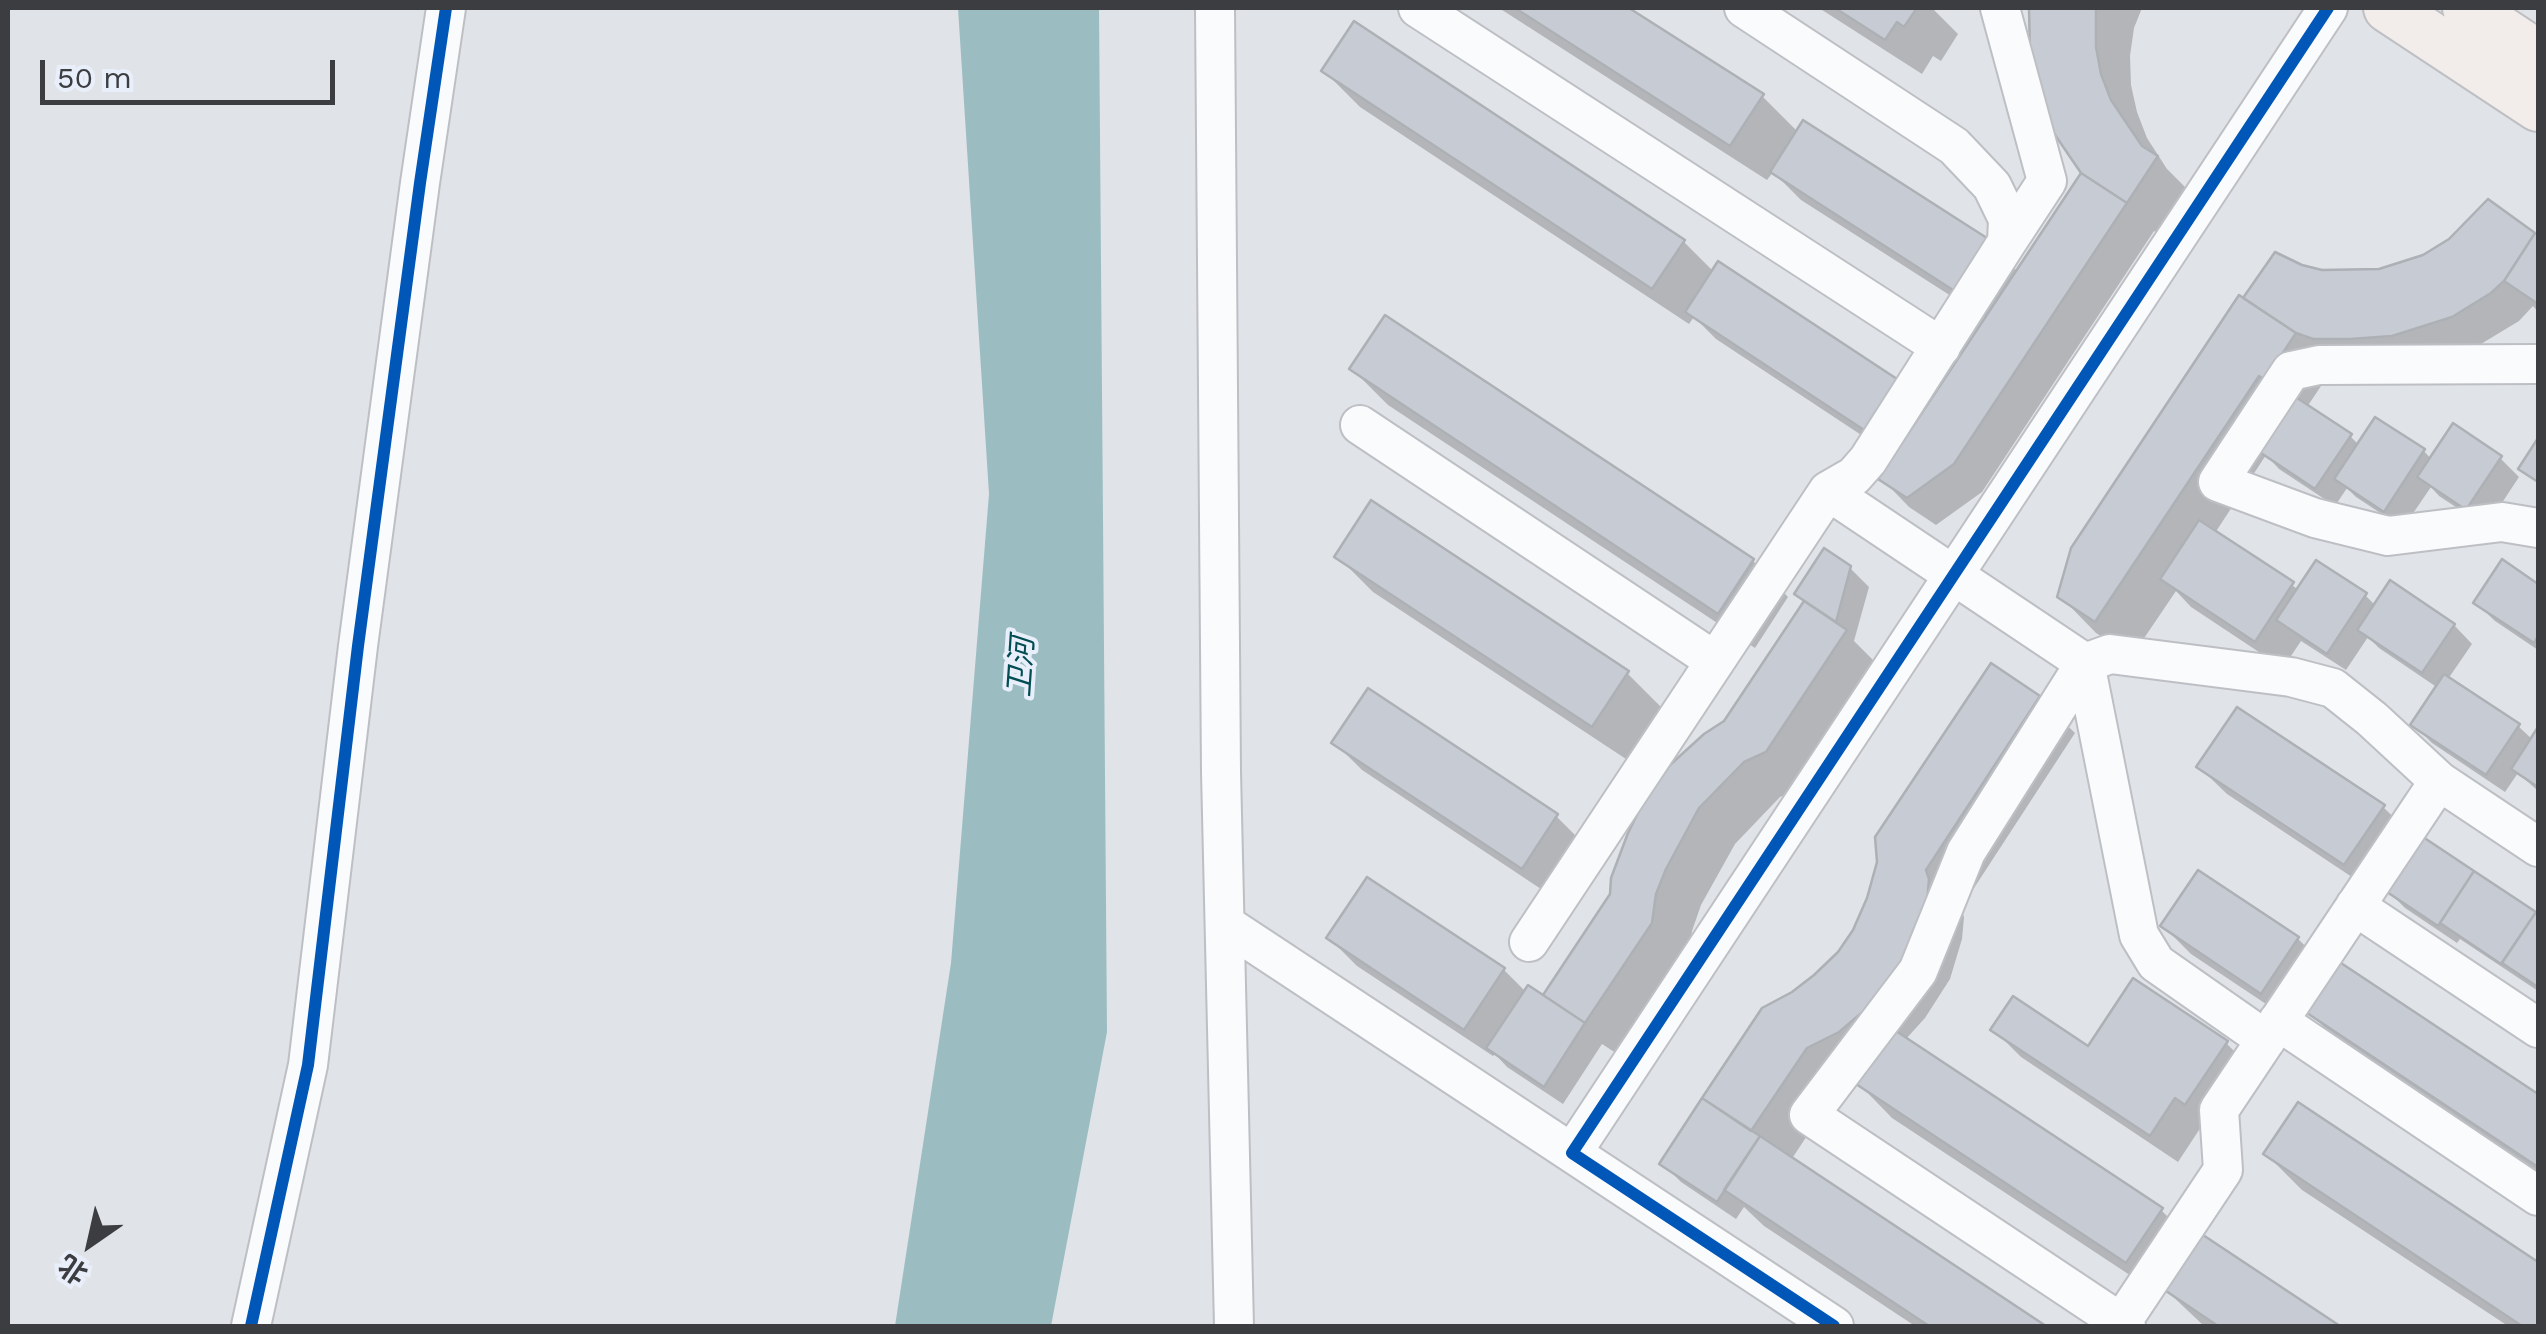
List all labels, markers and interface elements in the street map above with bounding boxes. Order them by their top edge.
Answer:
scale bar [45,40,340,102]
text: 50 m [57,60,132,95]
water label: 卫河 [1002,636,1042,698]
north arrow [40,1194,140,1294]
text: 北 [52,1248,94,1291]

